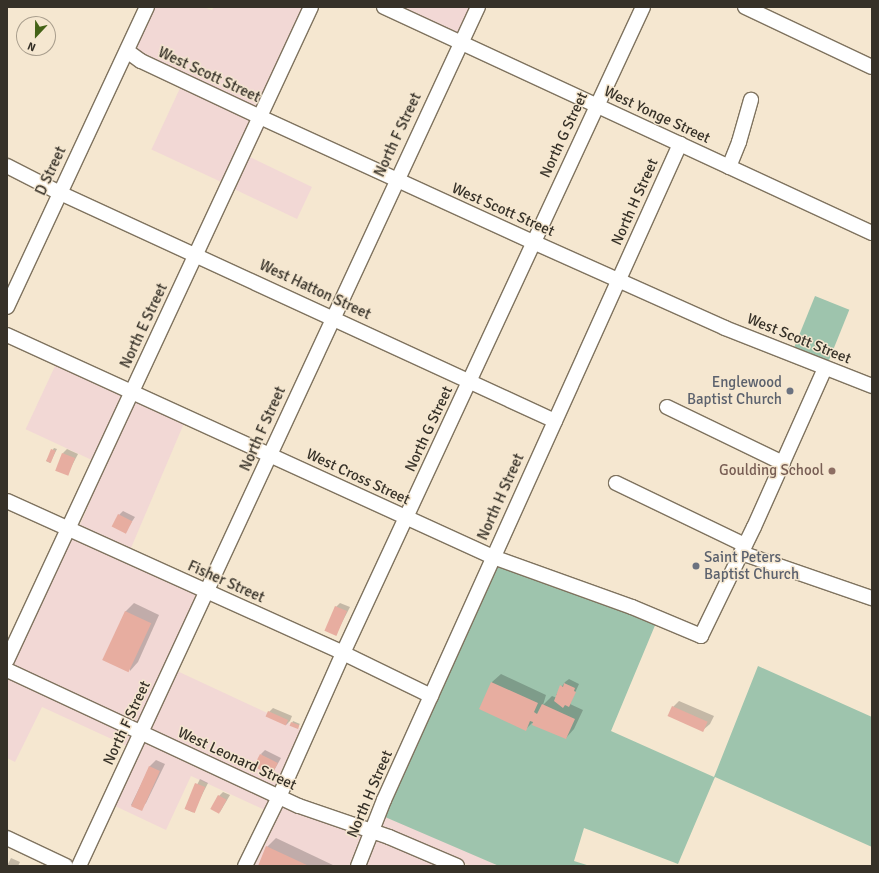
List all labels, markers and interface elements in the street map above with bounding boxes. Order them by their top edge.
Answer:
north arrow [16,16,56,56]
text: N [26,39,38,54]
street label: West Scott Street [155,43,263,107]
street label: West Yonge Street [601,82,713,148]
street label: North G Street [536,89,592,181]
street label: North F Street [371,90,425,180]
street label: D Street [32,144,70,198]
street label: North H Street [608,156,662,248]
street label: West Scott Street [449,179,557,241]
street label: West Hatton Street [256,256,374,324]
street label: North E Street [117,281,171,371]
street label: West Scott Street [744,310,854,368]
place label: Englewood Baptist Church [687,373,782,408]
street label: North G Street [401,383,457,475]
street label: North F Street [236,384,290,474]
marker: Englewood Baptist Church [785,386,795,396]
street label: West Cross Street [303,445,413,509]
street label: North H Street [474,451,528,543]
place label: Goulding School [719,462,824,480]
marker: Goulding School [827,466,837,476]
place label: Saint Peters Baptist Church [704,548,799,583]
street label: Fisher Street [185,557,267,607]
marker: Saint Peters Baptist Church [691,561,701,571]
street label: North F Street [100,678,154,768]
street label: West Leonard Street [175,724,299,794]
street label: North H Street [344,748,396,840]

